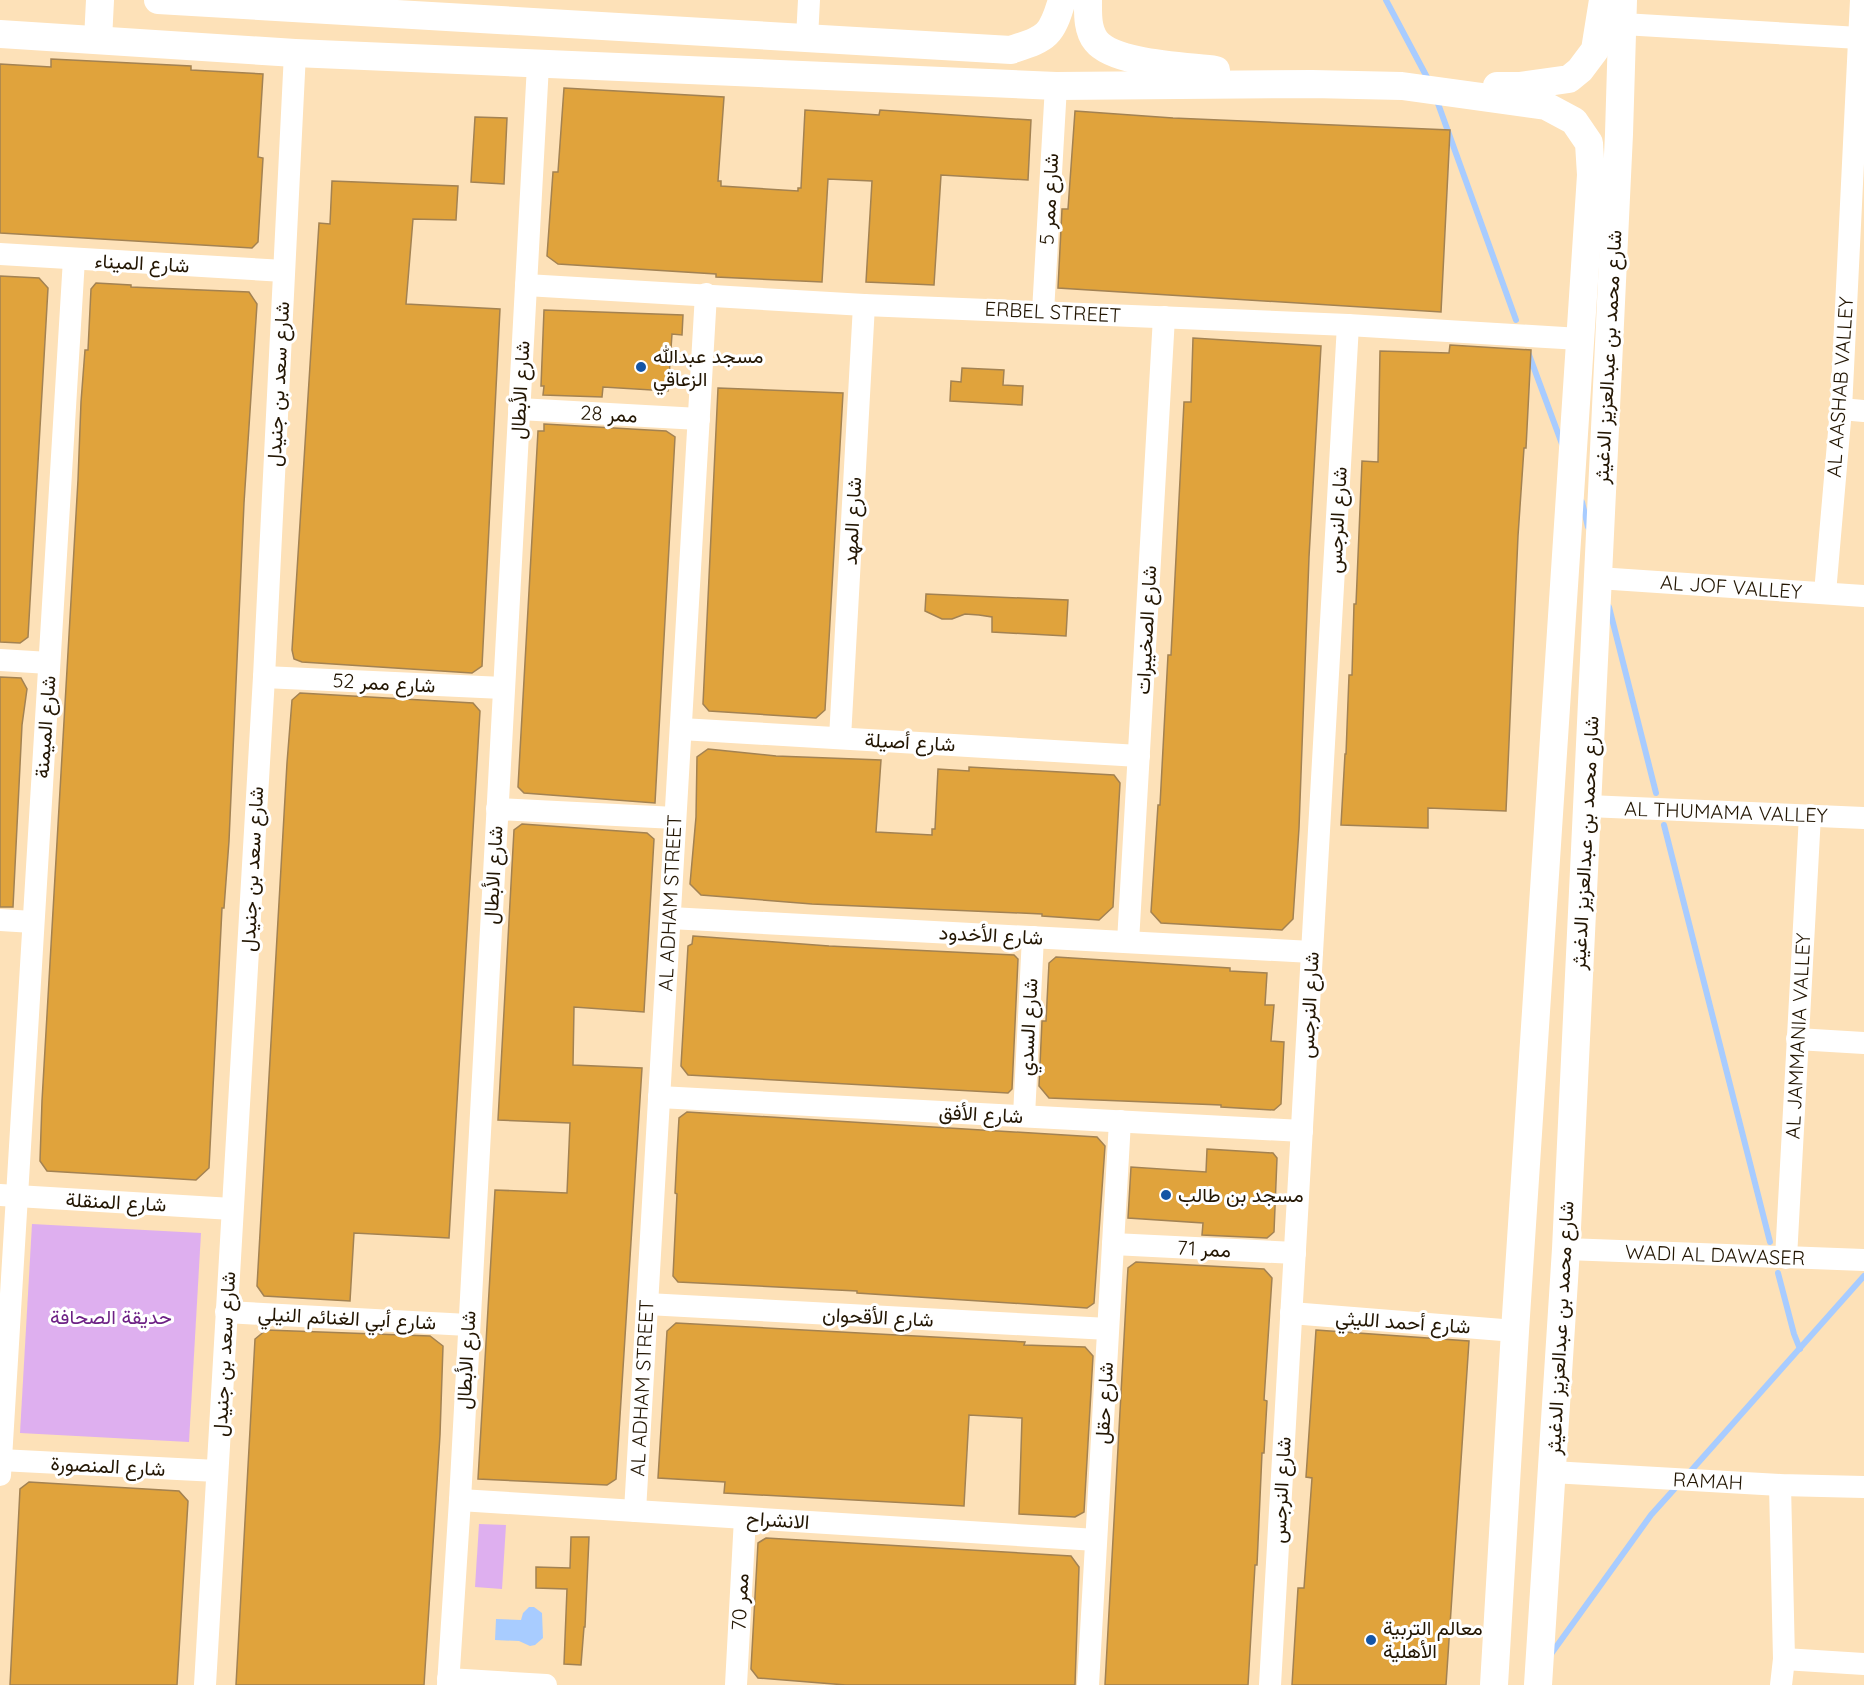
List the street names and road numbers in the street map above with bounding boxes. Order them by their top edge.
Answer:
street label: شارع ممر 5 [1034,152,1065,246]
street label: شارع محمد بن عبدالعزيز الدغيثر [1588,229,1629,486]
street label: شارع الميناء [94,248,190,279]
street label: ERBEL STREET [984,295,1122,328]
street label: AL AASHAB VALLEY [1821,296,1858,478]
street label: شارع سعد بن جنيدل [261,301,296,467]
street label: شارع الأبطال [504,340,537,440]
street label: ممر 28 [580,400,638,428]
street label: شارع النرجس [1321,466,1354,574]
street label: شارع المهد [837,476,868,566]
street label: شارع الصخيبرات [1130,565,1163,695]
street label: AL JOF VALLEY [1659,569,1803,604]
street label: شارع ممر 52 [332,667,436,700]
street label: شارع الميمنة [28,675,63,780]
street label: شارع محمد بن عبدالعزيز الدغيثر [1565,715,1606,972]
street label: شارع أصيلة [864,727,956,758]
street label: شارع سعد بن جنيدل [235,786,270,952]
street label: AL THUMAMA VALLEY [1624,795,1828,828]
street label: AL ADHAM STREET [652,814,687,992]
street label: شارع الأبطال [477,825,510,925]
street label: شارع الأخدود [938,919,1044,952]
street label: AL JAMMANIA VALLEY [1780,932,1815,1140]
street label: شارع النرجس [1293,951,1326,1059]
street label: شارع السدي [1012,978,1048,1077]
street label: شارع الأفق [938,1099,1024,1130]
street label: شارع المنقلة [65,1186,167,1219]
street label: شارع محمد بن عبدالعزيز الدغيثر [1540,1200,1581,1457]
street label: ممر 71 [1176,1235,1232,1263]
street label: WADI AL DAWASER [1624,1239,1806,1270]
street label: شارع سعد بن جنيدل [207,1271,242,1437]
street label: AL ADHAM STREET [624,1299,659,1477]
street label: شارع أبي الغنائم النيلي [257,1300,437,1340]
street label: شارع الأقحوان [822,1301,934,1334]
street label: شارع أحمد الليثي [1334,1304,1471,1344]
street label: شارع الأبطال [450,1310,483,1410]
street label: شارع حقل [1089,1361,1120,1445]
street label: شارع النرجس [1265,1436,1298,1544]
street label: شارع المنصورة [50,1450,166,1483]
street label: RAMAH [1672,1466,1744,1495]
street label: الانشراح [746,1505,810,1536]
street label: ممر 70 [726,1573,754,1631]

